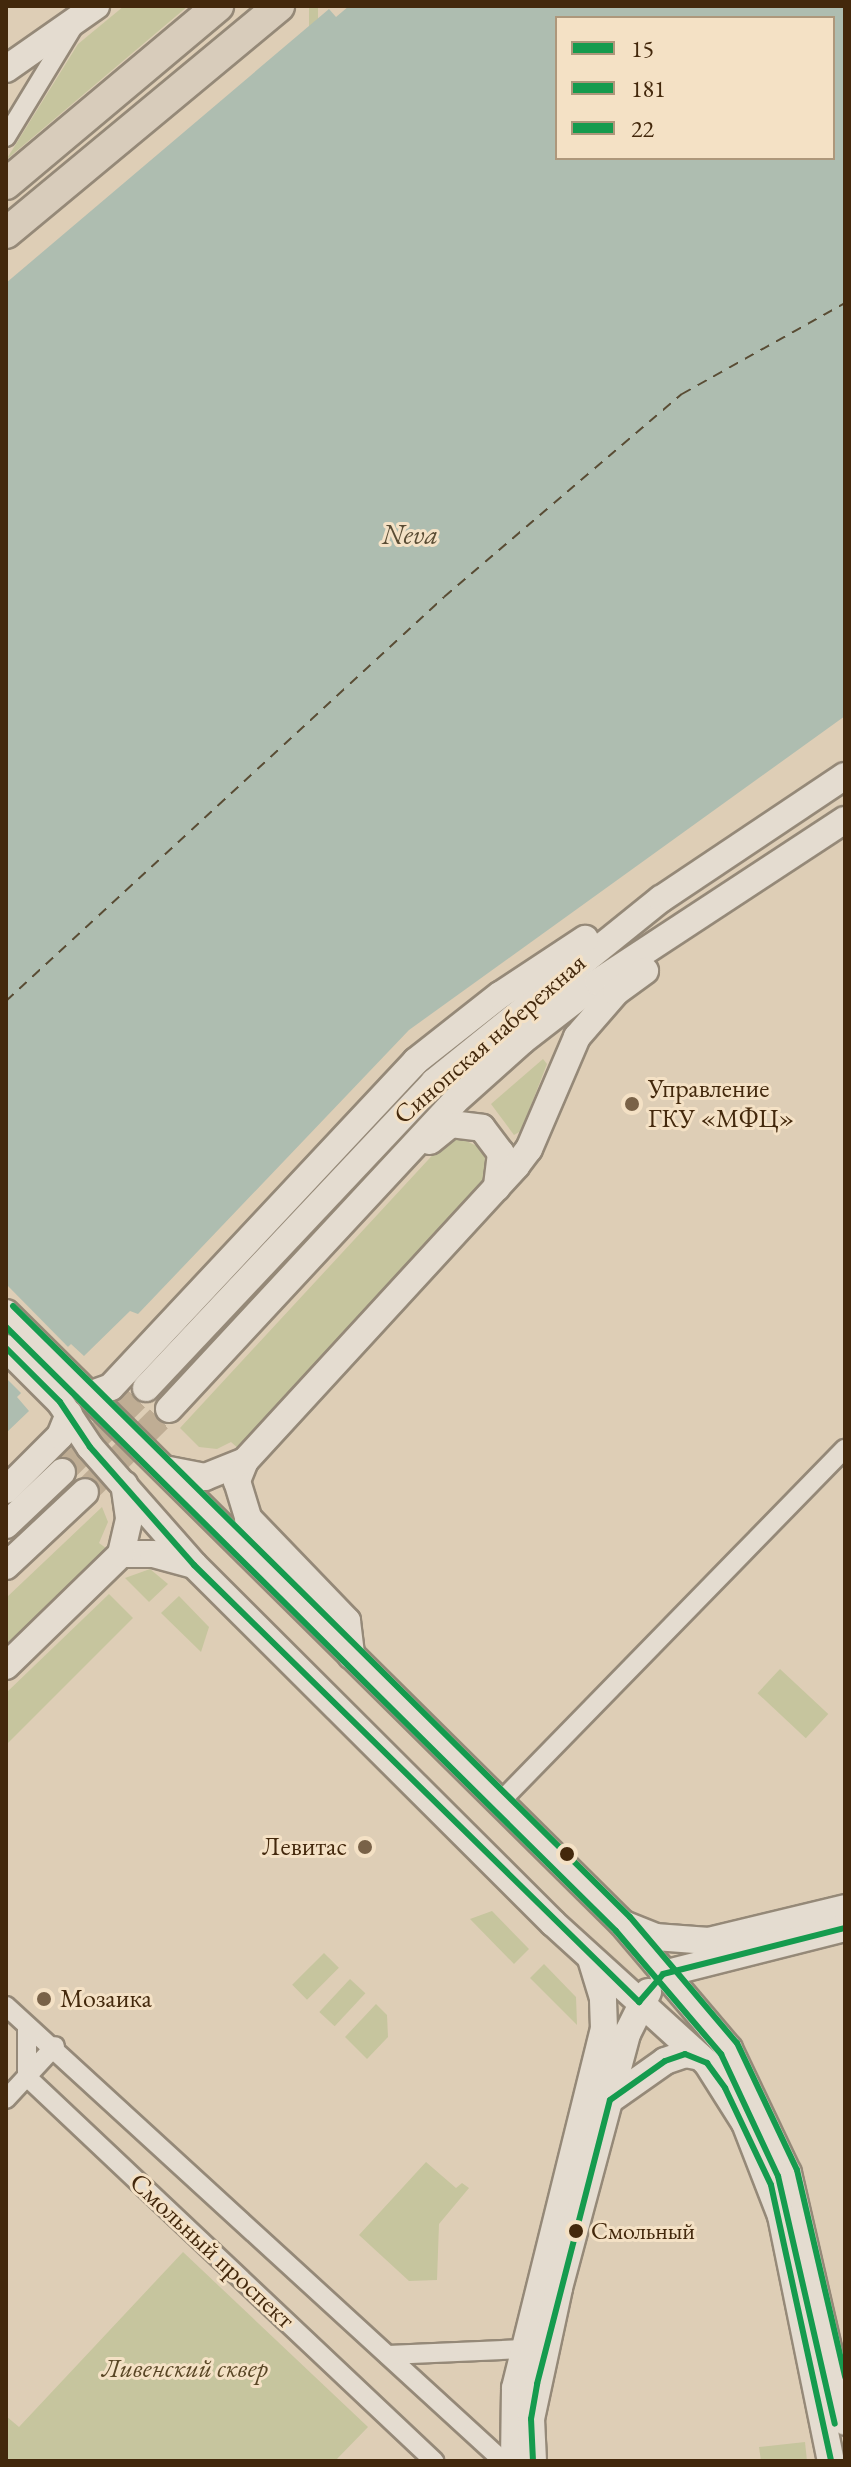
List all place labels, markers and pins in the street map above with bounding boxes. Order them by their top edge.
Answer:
place label: Управление ГКУ «МФЦ» [648,1073,794,1134]
marker: Управление ГКУ «МФЦ» [623,1095,641,1113]
place label: Левитас [262,1831,347,1863]
marker: Левитас [354,1836,376,1858]
unlabelled marker [559,1846,575,1862]
place label: Мозаика [60,1983,152,2015]
marker: Мозаика [35,1990,53,2008]
place label: Смольный [591,2217,695,2245]
marker: Смольный [568,2223,584,2239]

